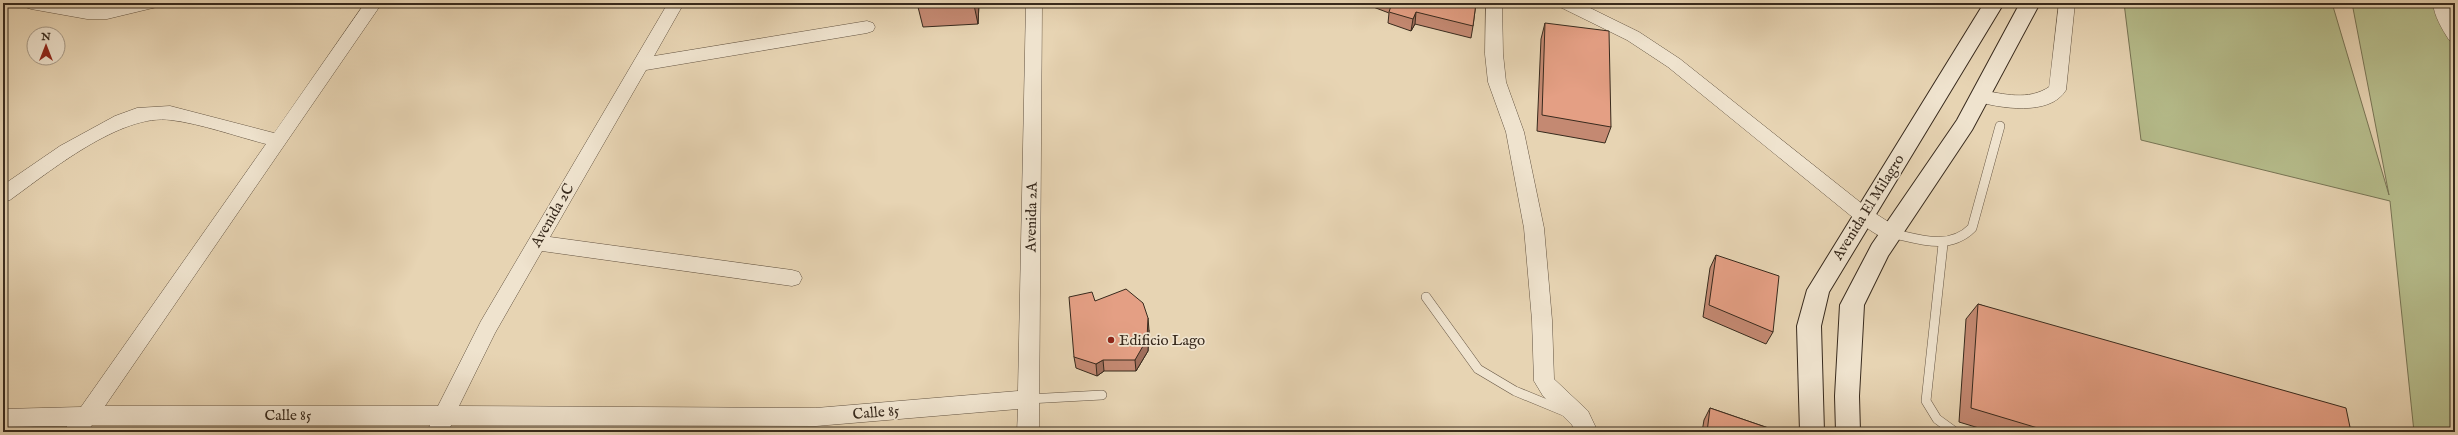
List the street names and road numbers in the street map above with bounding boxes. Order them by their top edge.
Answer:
street label: Avenida El Milagro [1828,151,1909,265]
street label: Avenida 2C [526,180,578,252]
street label: Avenida 2A [1021,181,1042,253]
street label: Calle 85 [852,401,901,424]
street label: Calle 85 [265,406,312,425]

